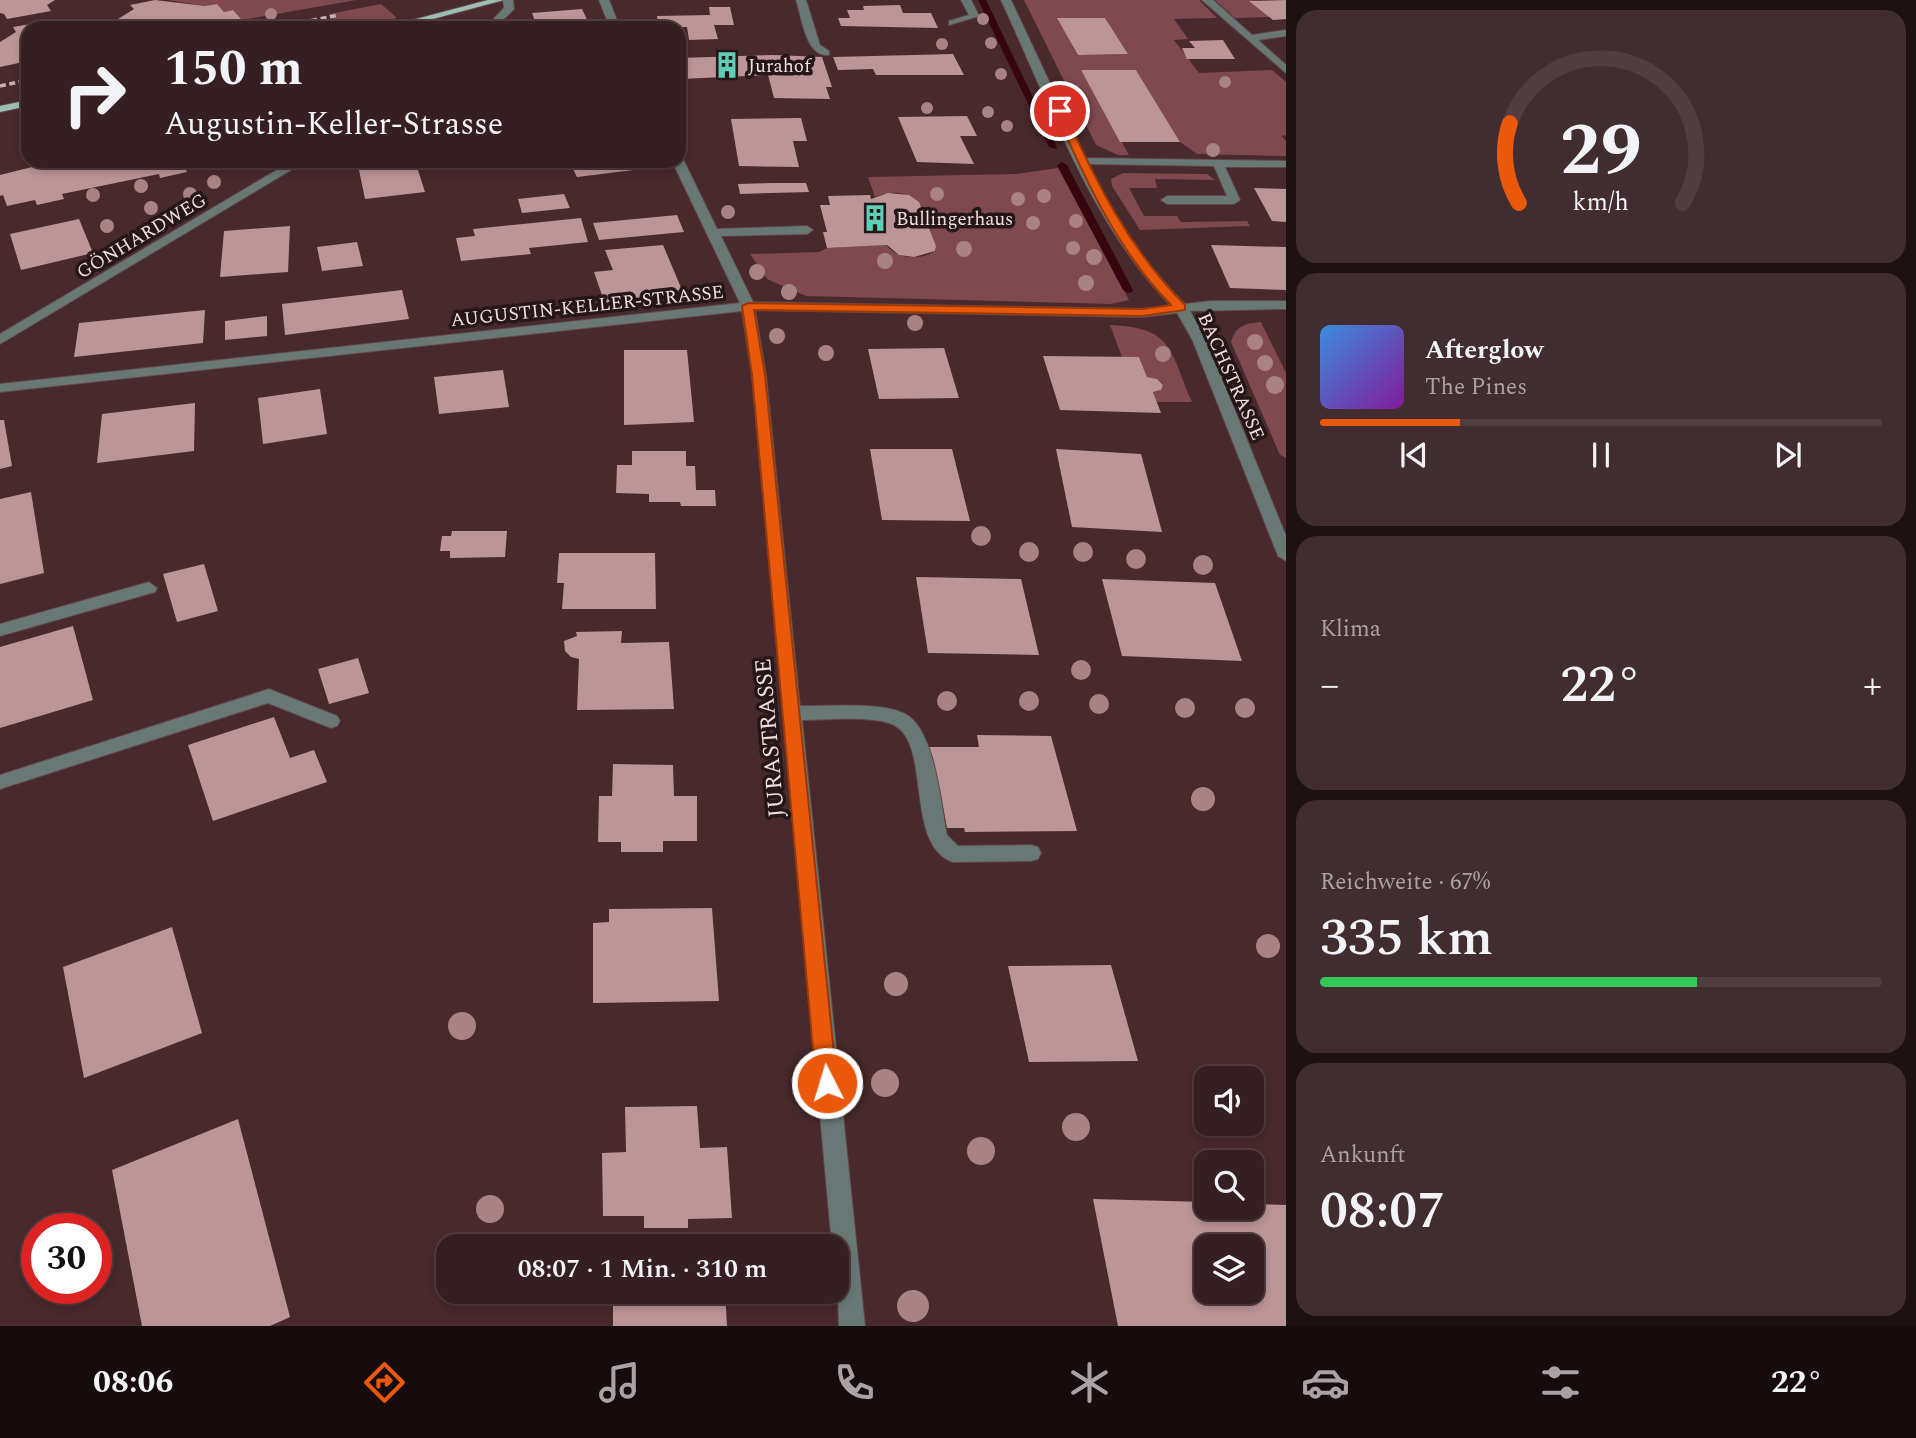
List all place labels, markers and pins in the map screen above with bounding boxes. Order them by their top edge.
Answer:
building icon: Jurahof [712,50,742,80]
place label: Jurahof [748,52,812,81]
pin [1030,81,1090,141]
building icon: Bullingerhaus [860,203,890,233]
place label: Bullingerhaus [896,205,1013,234]

